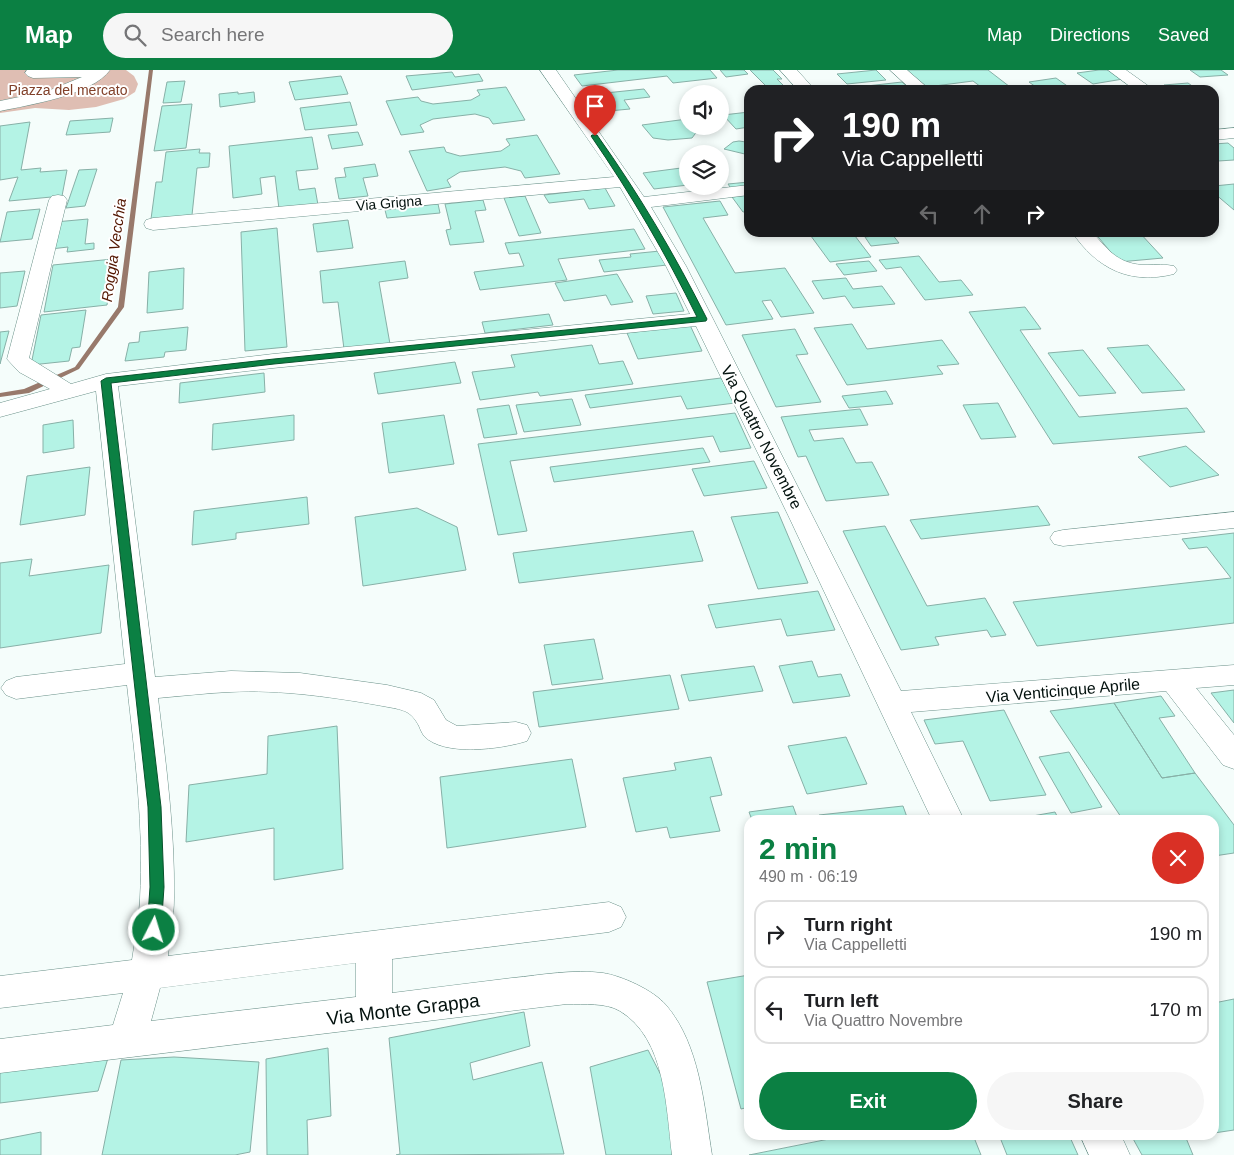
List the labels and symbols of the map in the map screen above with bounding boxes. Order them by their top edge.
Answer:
park label: Piazza del mercato [8,82,128,98]
pin [574,85,616,136]
street label: Via Grigna [355,192,423,214]
water label: Roggia Vecchia [98,197,129,303]
street label: Via Quattro Novembre [718,363,805,512]
street label: Via Venticinque Aprile [985,675,1141,706]
position arrow [127,903,179,955]
street label: Via Monte Grappa [325,990,481,1029]

